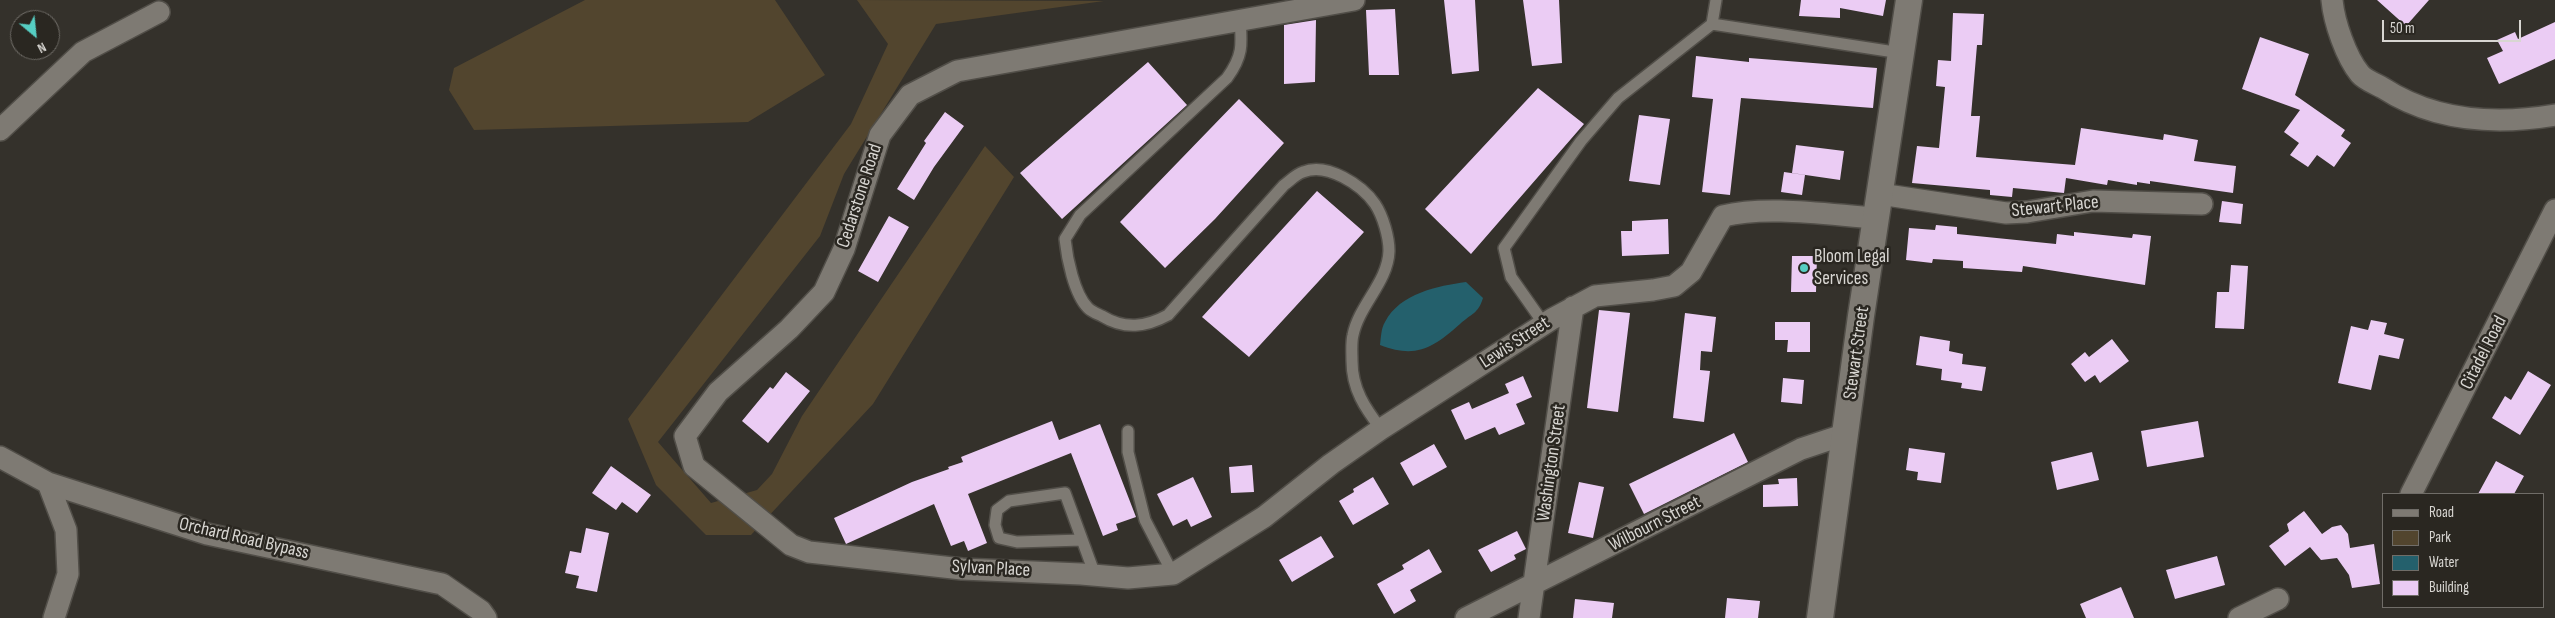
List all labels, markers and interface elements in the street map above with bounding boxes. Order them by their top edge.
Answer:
north arrow [10,10,60,60]
scale bar [2385,10,2524,42]
text: 50 m [2390,19,2415,38]
text: N [35,39,49,57]
street label: Cedarstone Road [832,141,888,251]
street label: Stewart Place [2010,191,2100,223]
place label: Bloom Legal Services [1814,246,1890,290]
marker: Bloom Legal Services [1798,262,1810,274]
street label: Stewart Street [1839,305,1875,401]
street label: Lewis Street [1476,312,1554,374]
street label: Citadel Road [2456,312,2512,394]
street label: Washington Street [1532,403,1572,523]
street label: Wilbourn Street [1605,491,1705,557]
legend [2382,493,2545,608]
text: Road [2429,503,2454,522]
street label: Orchard Road Bypass [177,513,311,565]
text: Park [2429,528,2451,547]
text: Water [2429,553,2459,572]
street label: Sylvan Place [951,556,1031,582]
text: Building [2429,578,2469,597]

